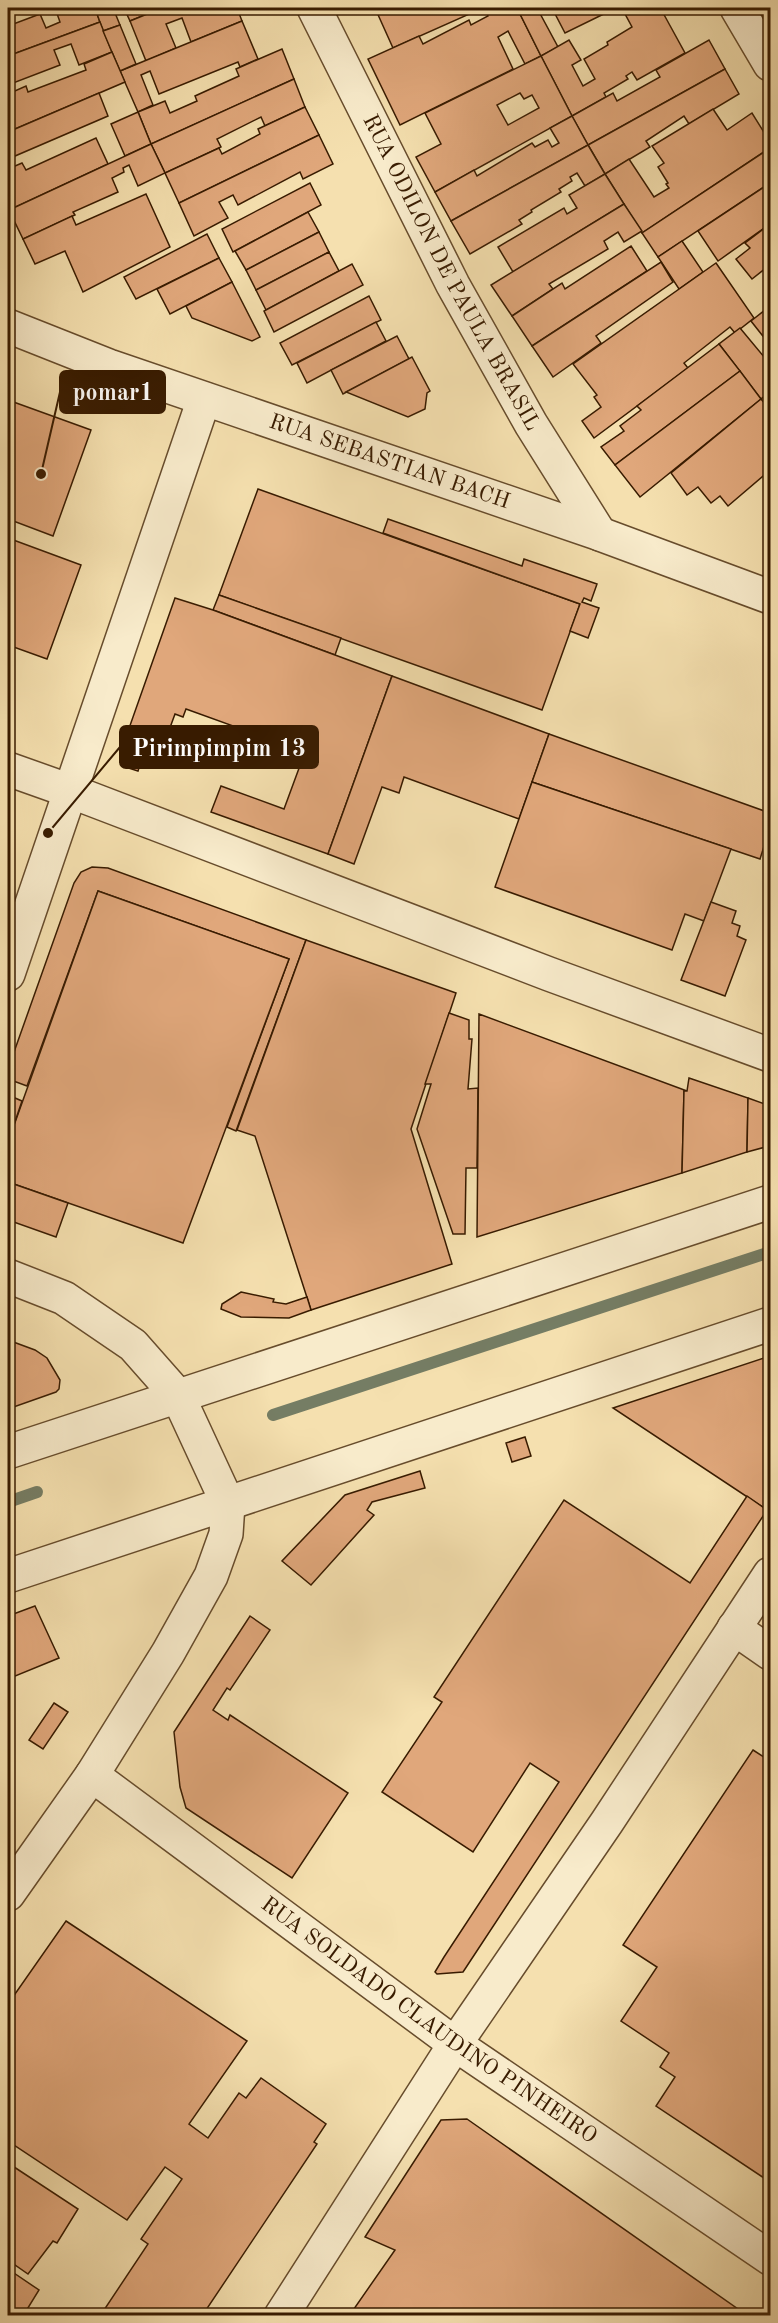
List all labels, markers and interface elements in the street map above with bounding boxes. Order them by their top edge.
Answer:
street label: RUA ODILON DE PAULA BRASIL [358,111,543,434]
callout: pomar1 [60,371,165,413]
text: pomar1 [73,382,153,406]
street label: RUA SEBASTIAN BACH [266,411,513,513]
callout: Pirimpimpim 13 [120,726,318,768]
text: Pirimpimpim 13 [132,738,306,762]
street label: RUA SOLDADO CLAUDINO PINHEIRO [257,1893,601,2148]

